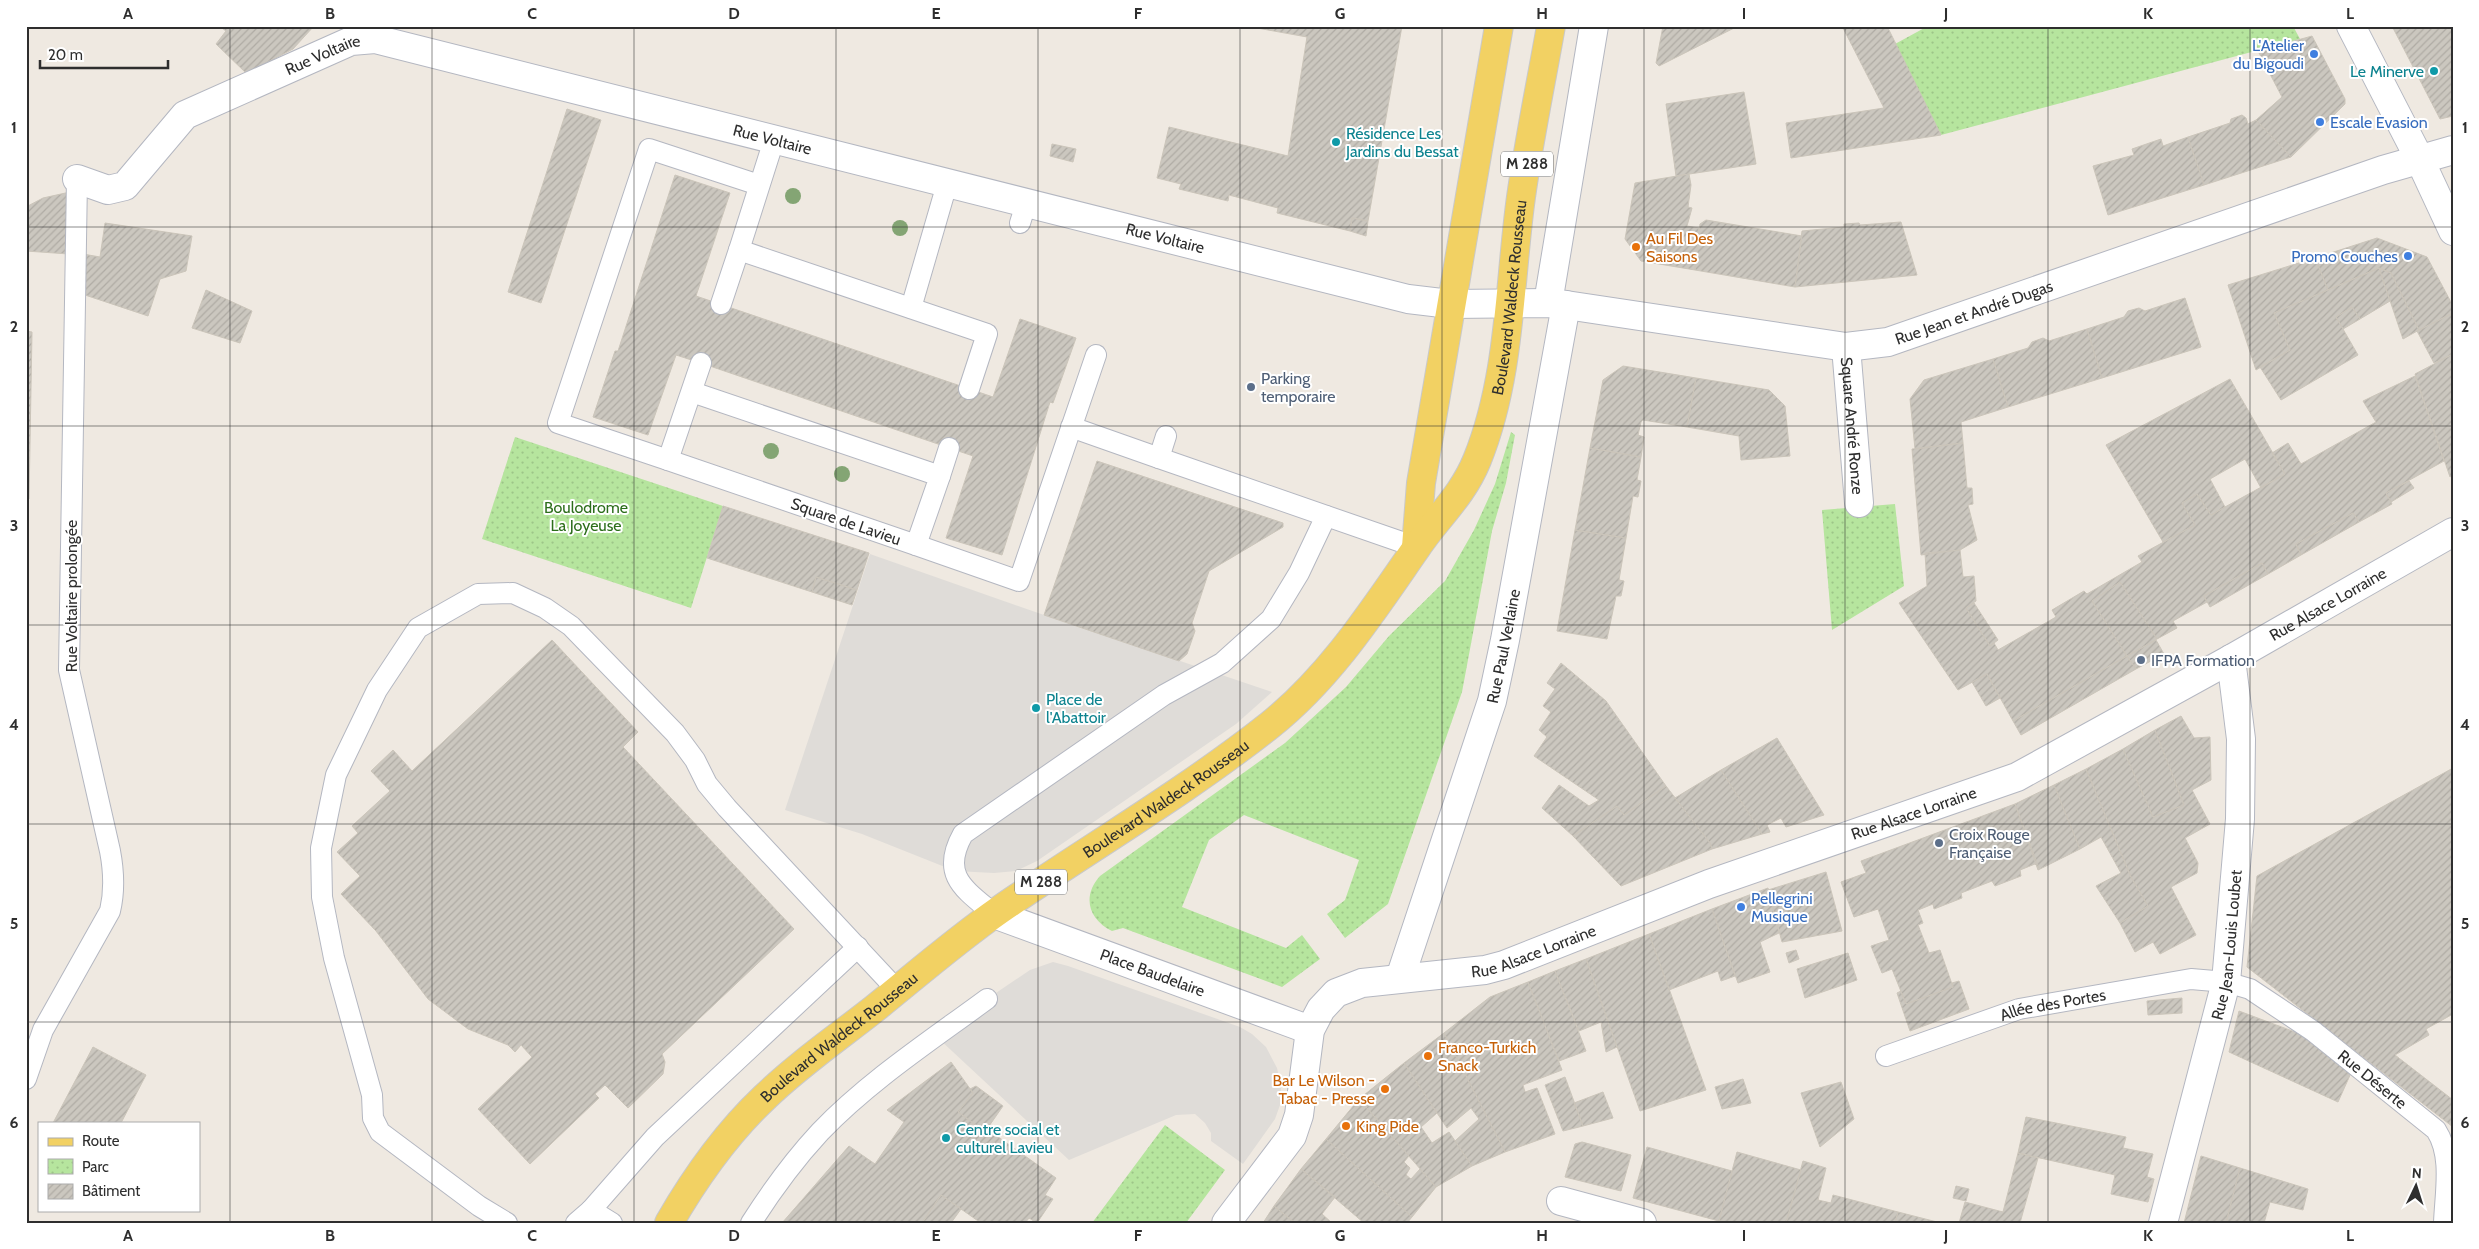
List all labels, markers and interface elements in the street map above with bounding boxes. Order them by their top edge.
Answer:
text: A [123,4,133,23]
text: B [325,4,335,23]
text: C [527,4,537,23]
text: D [728,4,740,23]
text: E [931,4,941,23]
text: F [1134,4,1143,23]
text: G [1335,4,1345,23]
text: H [1536,4,1548,23]
text: I [1742,4,1746,23]
text: J [1943,4,1948,23]
text: K [2143,4,2153,23]
text: L [2346,4,2354,23]
street label: Rue Voltaire [282,31,361,79]
place label: L'Atelier du Bigoudi [2233,36,2305,73]
scale bar [40,38,168,70]
text: 20 m [48,46,83,64]
marker: L'Atelier du Bigoudi [2308,48,2320,60]
place label: Le Minerve [2350,62,2424,81]
marker: Le Minerve [2428,65,2440,77]
place label: Escale Evasion [2330,113,2428,132]
marker: Escale Evasion [2314,116,2326,128]
text: 1 [11,118,17,137]
text: 1 [2462,118,2468,137]
street label: Rue Voltaire [731,120,814,159]
place label: Résidence Les Jardins du Bessat [1345,124,1459,161]
marker: Résidence Les Jardins du Bessat [1330,136,1342,148]
road number: M 288 [1501,152,1553,176]
street label: Boulevard Waldeck Rousseau [1488,199,1531,397]
street label: Rue Voltaire [1124,219,1206,257]
place label: Au Fil Des Saisons [1646,229,1713,266]
marker: Au Fil Des Saisons [1630,241,1642,253]
place label: Promo Couches [2291,247,2398,266]
marker: Promo Couches [2402,250,2414,262]
street label: Rue Jean et André Dugas [1893,276,2056,349]
text: 2 [10,317,18,336]
text: 2 [2461,317,2469,336]
street label: Square André Ronze [1837,356,1867,495]
place label: Parking temporaire [1261,369,1335,406]
marker: Parking temporaire [1245,381,1257,393]
street label: Square de Lavieu [788,494,903,549]
park label: Boulodrome La Joyeuse [544,498,628,535]
text: 3 [10,516,18,535]
text: 3 [2461,516,2469,535]
street label: Rue Voltaire prolongée [62,520,81,672]
street label: Rue Alsace Lorraine [2266,563,2390,645]
street label: Rue Paul Verlaine [1483,587,1524,705]
place label: IFPA Formation [2151,651,2255,670]
marker: IFPA Formation [2135,654,2147,666]
place label: Place de l'Abattoir [1046,690,1107,727]
marker: Place de l'Abattoir [1030,702,1042,714]
text: 4 [9,715,19,734]
text: 4 [2460,715,2470,734]
street label: Boulevard Waldeck Rousseau [1079,736,1253,862]
street label: Rue Alsace Lorraine [1849,783,1979,844]
place label: Croix Rouge Française [1949,825,2030,862]
marker: Croix Rouge Française [1933,837,1945,849]
street label: Rue Jean-Louis Loubet [2207,868,2246,1022]
road number: M 288 [1015,870,1067,894]
place label: Pellegrini Musique [1751,889,1813,926]
marker: Pellegrini Musique [1735,901,1747,913]
text: 5 [10,914,18,933]
text: 5 [2461,914,2469,933]
street label: Rue Alsace Lorraine [1470,921,1599,981]
street label: Place Baudelaire [1097,945,1207,1001]
street label: Boulevard Waldeck Rousseau [756,968,922,1106]
street label: Allée des Portes [1997,985,2108,1025]
place label: Franco-Turkich Snack [1438,1038,1536,1075]
street label: Rue Déserte [2334,1046,2411,1113]
marker: Franco-Turkich Snack [1422,1050,1434,1062]
place label: Bar Le Wilson - Tabac - Presse [1272,1071,1375,1108]
marker: Bar Le Wilson - Tabac - Presse [1379,1083,1391,1095]
text: 6 [10,1113,19,1132]
text: 6 [2461,1113,2470,1132]
place label: King Pide [1356,1117,1419,1136]
place label: Centre social et culturel Lavieu [956,1120,1060,1157]
marker: King Pide [1340,1120,1352,1132]
legend [38,1122,200,1212]
text: Route [82,1132,120,1150]
marker: Centre social et culturel Lavieu [940,1132,952,1144]
text: Parc [82,1158,109,1176]
north arrow [2392,1162,2442,1212]
text: N [2411,1164,2422,1182]
text: Bâtiment [82,1182,140,1200]
text: A [123,1226,133,1245]
text: B [325,1226,335,1245]
text: C [527,1226,537,1245]
text: D [728,1226,740,1245]
text: E [931,1226,941,1245]
text: F [1134,1226,1143,1245]
text: G [1335,1226,1345,1245]
text: H [1536,1226,1548,1245]
text: I [1742,1226,1746,1245]
text: J [1943,1226,1948,1245]
text: K [2143,1226,2153,1245]
text: L [2346,1226,2354,1245]

